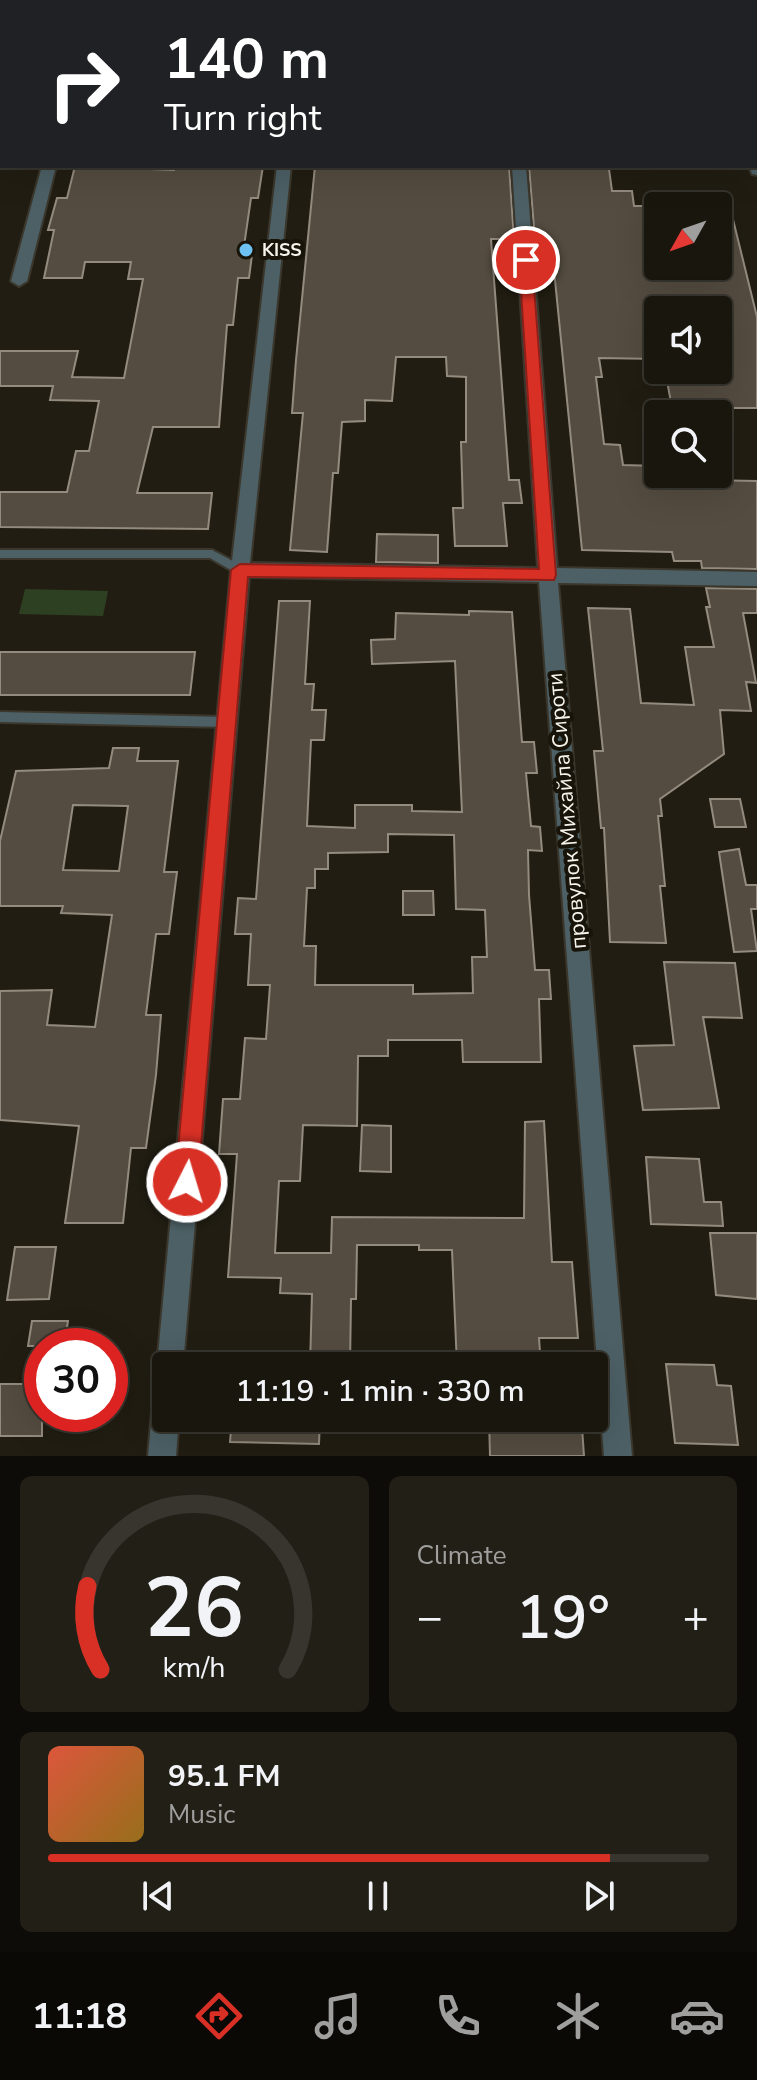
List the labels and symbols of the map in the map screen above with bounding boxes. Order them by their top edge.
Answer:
north arrow [644,192,732,280]
pin [492,226,560,294]
place label: KISS [262,238,302,262]
marker: KISS [237,241,255,259]
street label: провулок Михайла Сироти [540,671,594,950]
position arrow [145,1140,229,1224]
speed limit sign: 30 [24,1328,128,1432]

